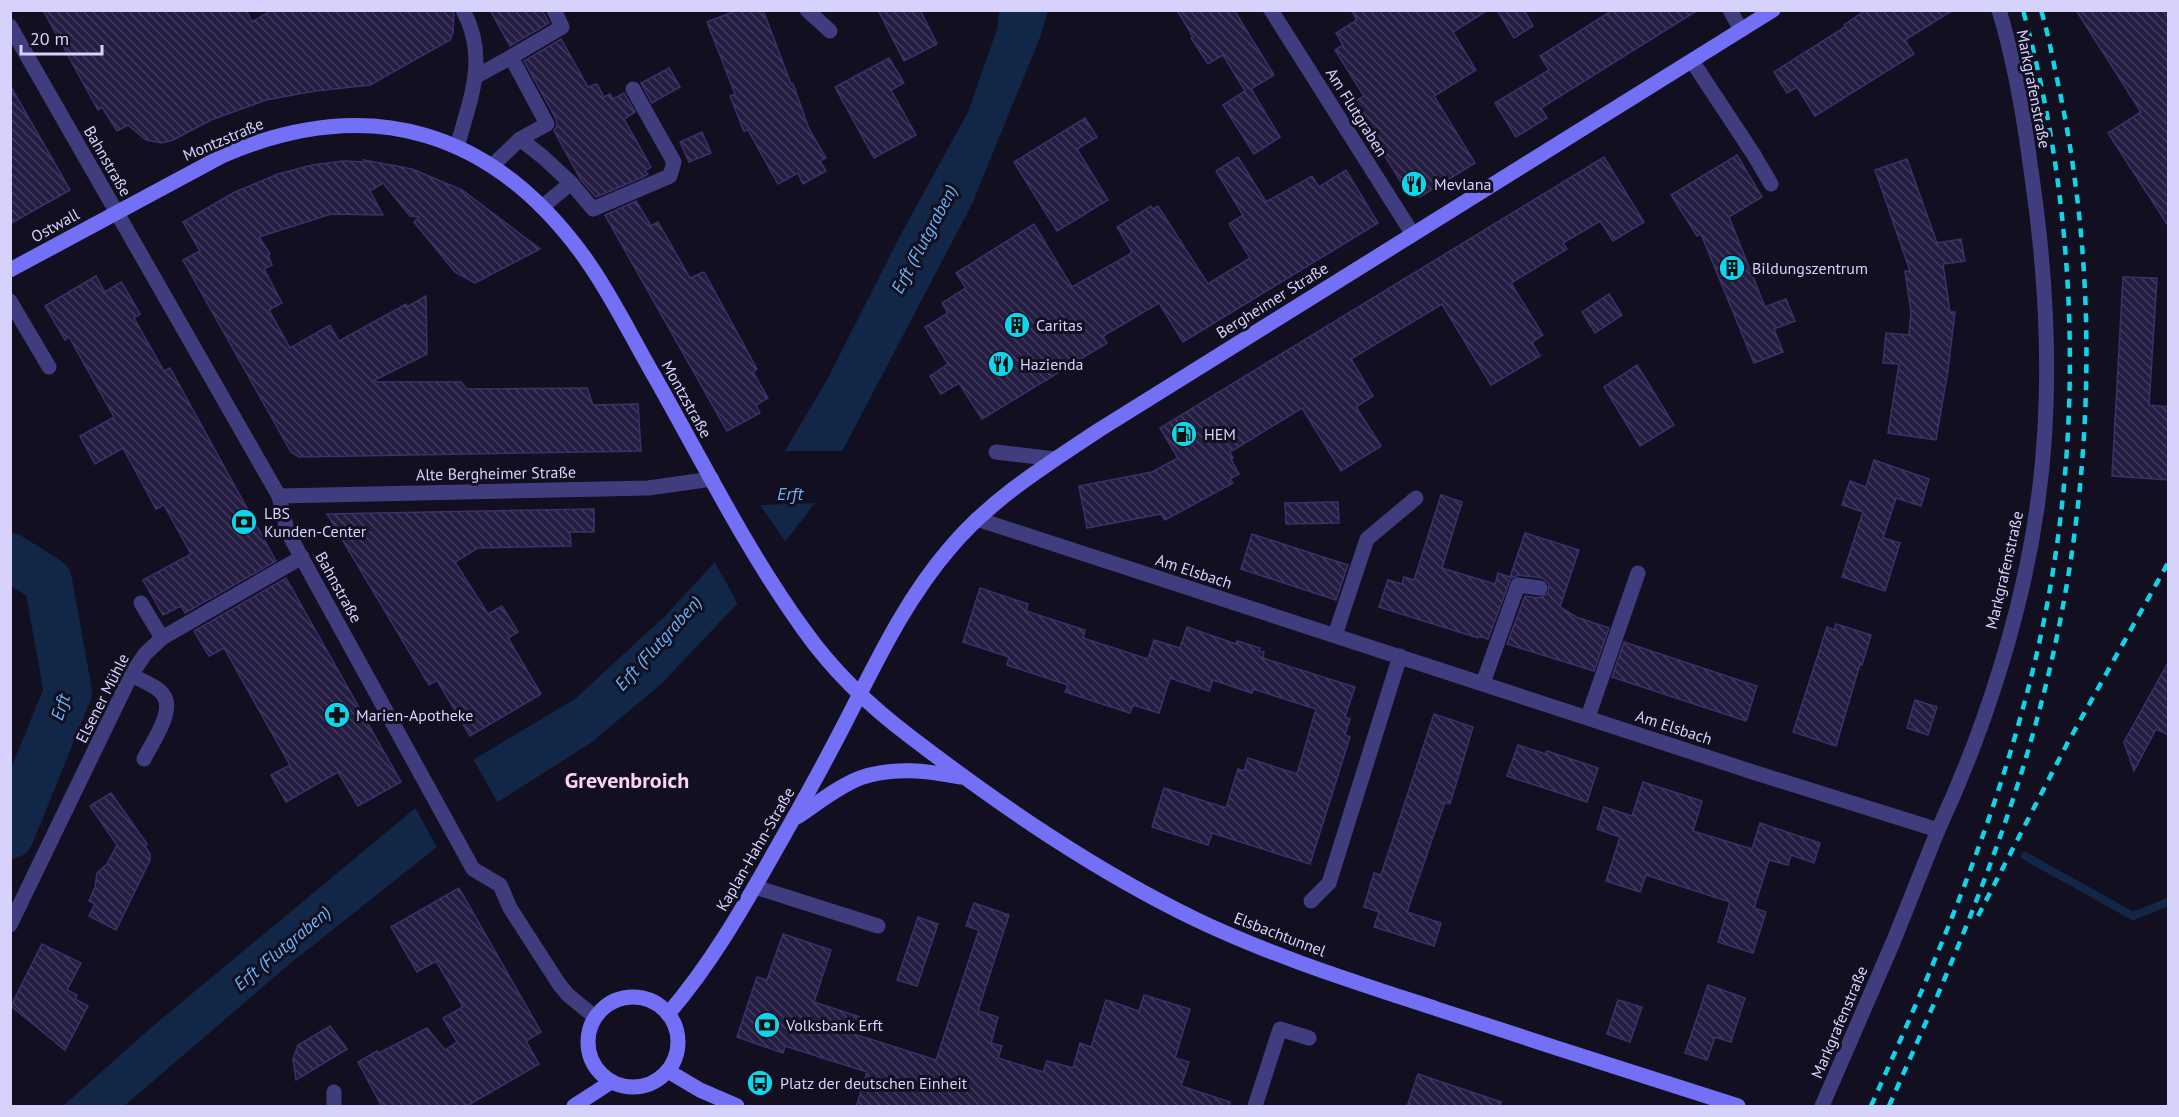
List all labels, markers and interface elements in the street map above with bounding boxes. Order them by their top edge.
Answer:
scale bar [21,18,102,56]
text: 20 m [30,27,69,50]
street label: Markgrafenstraße [2013,28,2055,150]
street label: Am Flutgraben [1322,64,1392,160]
street label: Montzstraße [180,113,266,165]
street label: Bahnstraße [80,122,136,200]
restaurant icon: Mevlana [1399,169,1429,199]
place label: Mevlana [1434,174,1491,194]
water label: Erft (Flutgraben) [886,181,962,297]
street label: Ostwall [27,203,83,246]
building icon: Bildungszentrum [1717,253,1747,283]
street label: Bergheimer Straße [1212,257,1332,343]
place label: Bildungszentrum [1752,258,1868,278]
building icon: Caritas [1002,310,1032,340]
place label: Caritas [1036,315,1083,335]
restaurant icon: Hazienda [986,349,1016,379]
place label: Hazienda [1020,354,1084,374]
street label: Montzstraße [657,357,717,441]
fuel station icon: HEM [1169,419,1199,449]
place label: HEM [1204,424,1236,444]
street label: Alte Bergheimer Straße [416,462,576,484]
water label: Erft [777,482,804,505]
place label: LBS Kunden-Center [264,503,367,541]
bank icon: LBS Kunden-Center [229,507,259,537]
street label: Markgrafenstraße [1981,509,2027,631]
street label: Bahnstraße [311,548,367,626]
street label: Am Elsbach [1153,549,1235,593]
water label: Erft (Flutgraben) [609,591,707,695]
street label: Elsener Mühle [71,650,133,746]
water label: Erft [45,690,75,723]
pharmacy icon: Marien-Apotheke [322,700,352,730]
place label: Marien-Apotheke [356,705,473,725]
street label: Am Elsbach [1633,705,1715,749]
district label: Grevenbroich [565,766,689,794]
street label: Kaplan-Hahn-Straße [711,783,799,915]
water label: Erft (Flutgraben) [229,901,335,995]
street label: Elsbachtunnel [1231,907,1329,961]
street label: Markgrafenstraße [1806,963,1872,1081]
bank icon: Volksbank Erft [752,1010,782,1040]
place label: Volksbank Erft [785,1015,883,1035]
bus stop icon: Platz der deutschen Einheit [745,1068,775,1098]
place label: Platz der deutschen Einheit [780,1073,968,1093]

